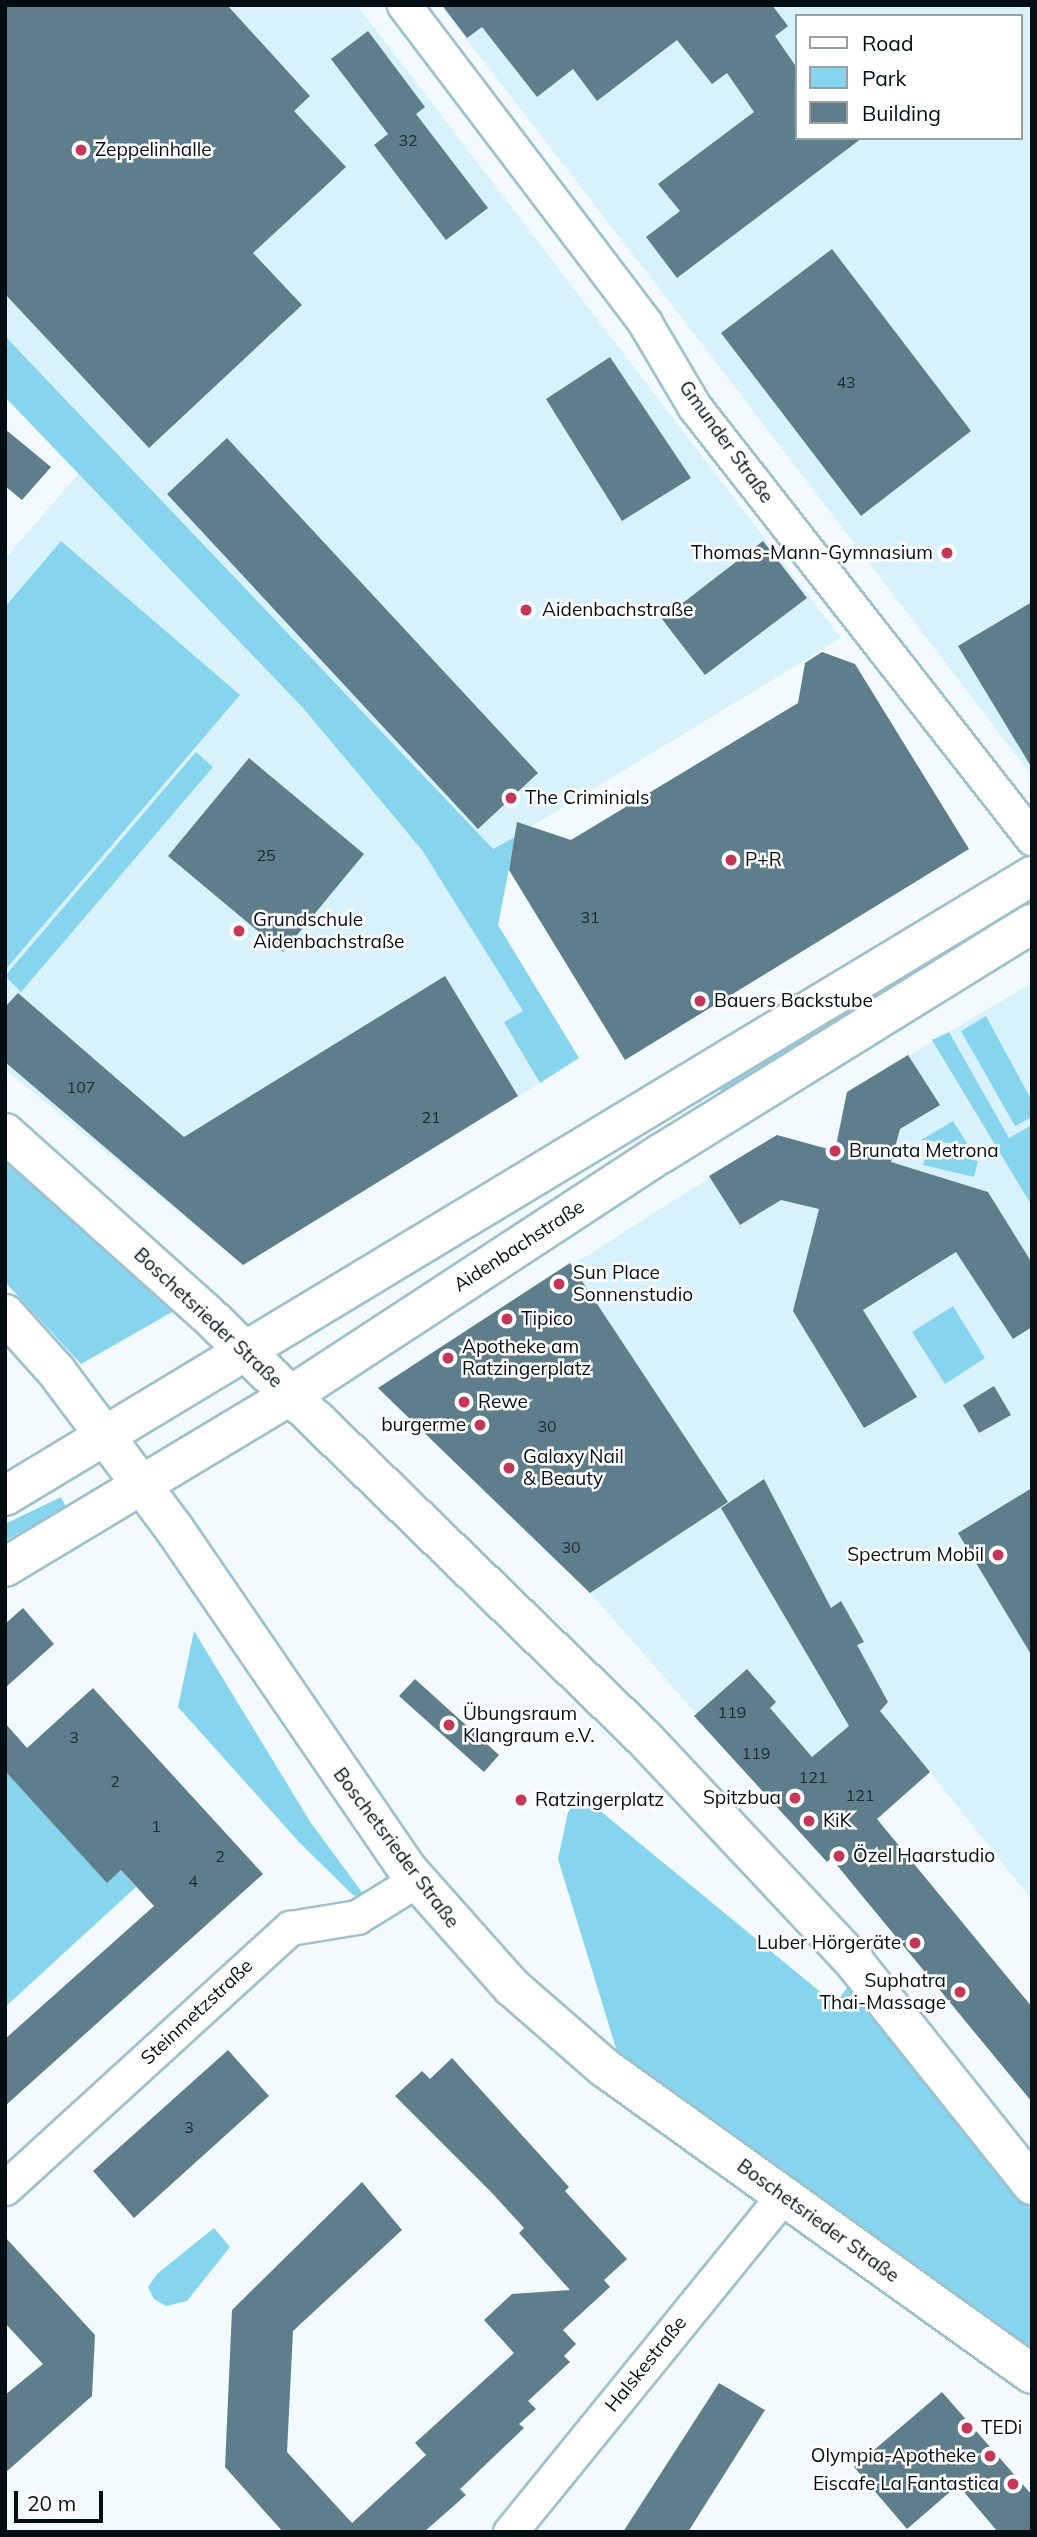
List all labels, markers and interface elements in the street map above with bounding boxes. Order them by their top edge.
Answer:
legend [796,14,1023,140]
text: Road [862,30,913,56]
text: Park [862,65,906,91]
text: Building [862,100,941,126]
house number: 32 [398,130,418,150]
place label: Zeppelinhalle [95,139,212,161]
marker: Zeppelinhalle [73,142,89,158]
house number: 43 [836,372,856,392]
street label: Gmunder Straße [674,377,778,507]
place label: Thomas-Mann-Gymnasium [691,542,933,564]
marker: Thomas-Mann-Gymnasium [939,545,955,561]
place label: Aidenbachstraße [542,599,693,621]
marker: Aidenbachstraße [516,600,536,620]
place label: The Criminials [525,787,650,809]
marker: The Criminials [503,790,519,806]
house number: 25 [256,845,276,865]
place label: P+R [745,849,782,871]
marker: P+R [723,852,739,868]
house number: 31 [580,907,600,927]
place label: Grundschule Aidenbachstraße [253,909,404,953]
marker: Grundschule Aidenbachstraße [231,923,247,939]
place label: Bauers Backstube [714,990,873,1012]
marker: Bauers Backstube [692,993,708,1009]
house number: 107 [67,1077,95,1097]
house number: 21 [421,1107,441,1127]
place label: Brunata Metrona [849,1140,999,1162]
marker: Brunata Metrona [827,1143,843,1159]
street label: Aidenbachstraße [449,1195,589,1297]
street label: Boschetsrieder Straße [129,1243,287,1393]
place label: Sun Place Sonnenstudio [573,1262,693,1306]
marker: Sun Place Sonnenstudio [551,1276,567,1292]
place label: Tipico [521,1308,573,1330]
marker: Tipico [499,1311,515,1327]
place label: Apotheke am Ratzingerplatz [462,1336,591,1380]
marker: Apotheke am Ratzingerplatz [440,1350,456,1366]
place label: Rewe [478,1391,528,1413]
marker: Rewe [456,1394,472,1410]
place label: burgerme [381,1414,466,1436]
house number: 30 [537,1416,557,1436]
marker: burgerme [472,1417,488,1433]
place label: Galaxy Nail & Beauty [523,1446,624,1490]
marker: Galaxy Nail & Beauty [501,1460,517,1476]
house number: 30 [561,1537,581,1557]
place label: Spectrum Mobil [847,1544,984,1566]
marker: Spectrum Mobil [990,1547,1006,1563]
house number: 119 [718,1702,746,1722]
place label: Übungsraum Klangraum e.V. [463,1703,595,1747]
marker: Übungsraum Klangraum e.V. [441,1717,457,1733]
house number: 3 [69,1727,79,1747]
house number: 119 [742,1743,770,1763]
street label: Boschetsrieder Straße [328,1763,464,1933]
house number: 121 [799,1767,827,1787]
house number: 2 [110,1771,120,1791]
house number: 121 [846,1785,874,1805]
place label: Spitzbua [703,1787,781,1809]
place label: Ratzingerplatz [535,1789,664,1811]
marker: Spitzbua [787,1790,803,1806]
marker: Ratzingerplatz [513,1792,529,1808]
place label: KiK [823,1810,852,1832]
marker: KiK [801,1813,817,1829]
house number: 1 [151,1816,161,1836]
place label: Özel Haarstudio [853,1845,995,1867]
house number: 2 [215,1846,225,1866]
marker: Özel Haarstudio [831,1848,847,1864]
house number: 4 [188,1871,198,1891]
place label: Luber Hörgeräte [757,1932,901,1954]
marker: Luber Hörgeräte [907,1935,923,1951]
street label: Steinmetzstraße [136,1954,258,2070]
place label: Suphatra Thai-Massage [820,1970,946,2014]
marker: Suphatra Thai-Massage [952,1984,968,2000]
house number: 3 [184,2117,194,2137]
street label: Boschetsrieder Straße [733,2155,903,2287]
street label: Halskestraße [601,2312,691,2416]
place label: TEDi [981,2417,1022,2439]
marker: TEDi [959,2420,975,2436]
place label: Olympia-Apotheke [811,2445,976,2467]
marker: Olympia-Apotheke [982,2448,998,2464]
place label: Eiscafe La Fantastica [813,2473,999,2495]
marker: Eiscafe La Fantastica [1005,2476,1021,2492]
scale bar [18,2478,107,2522]
text: 20 m [27,2490,76,2516]

